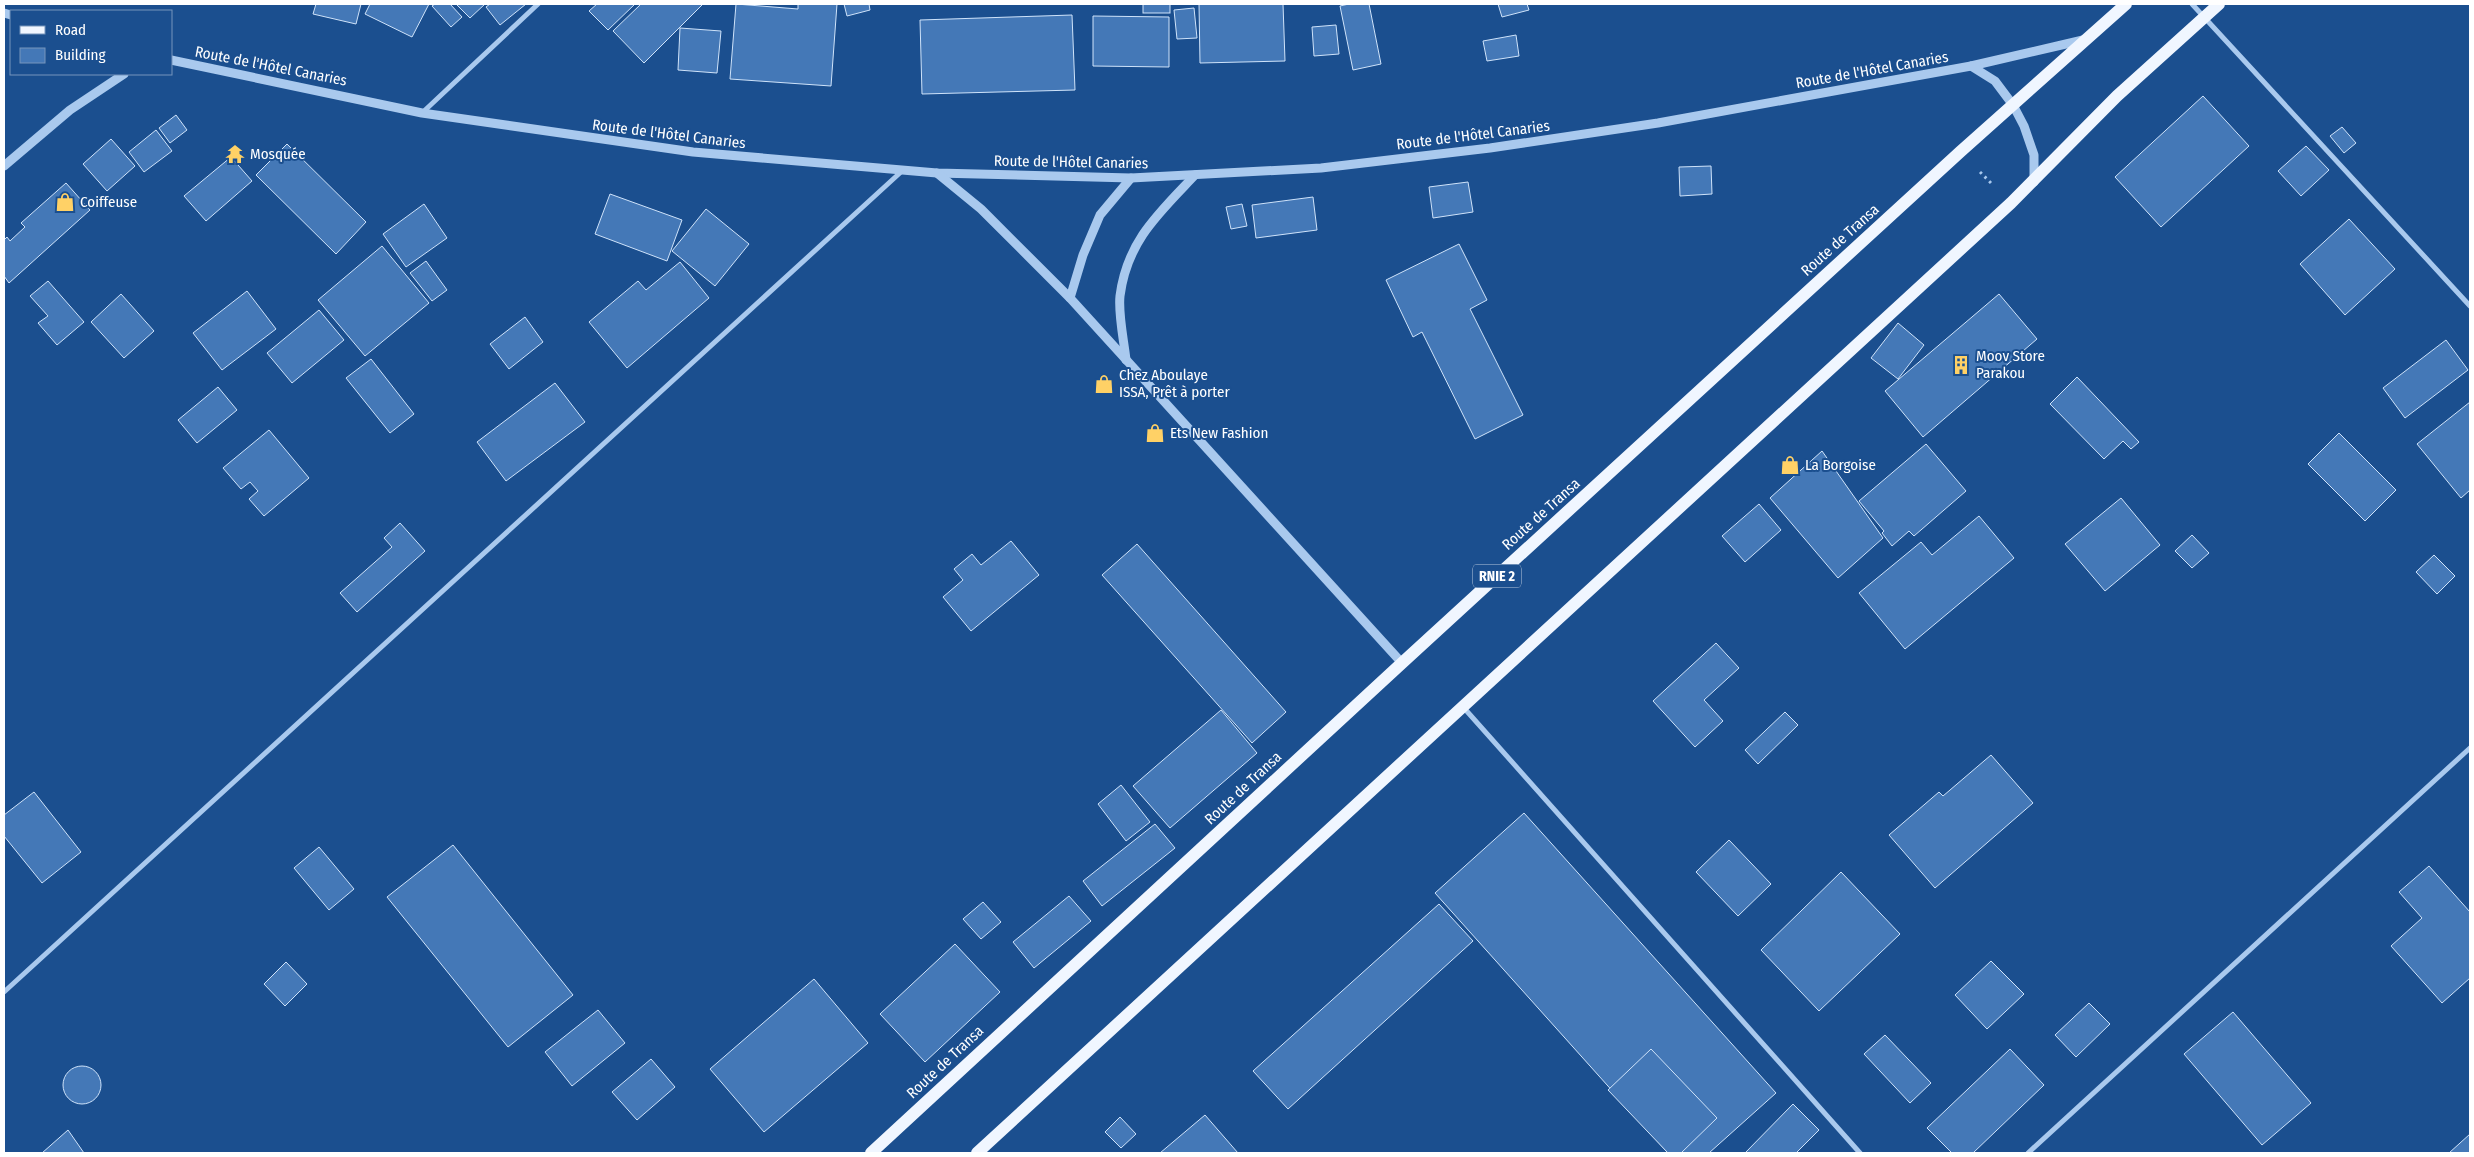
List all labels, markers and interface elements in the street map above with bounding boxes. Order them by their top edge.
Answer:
legend [10,10,172,75]
text: Road [55,21,86,39]
street label: Route de l'Hôtel Canaries [193,42,349,90]
text: Building [55,46,106,64]
street label: Route de l'Hôtel Canaries [1794,48,1950,92]
street label: Route de l'Hôtel Canaries [591,116,747,152]
street label: Route de l'Hôtel Canaries [1395,117,1551,153]
temple icon: Mosquée [224,143,246,165]
place label: Mosquée [250,145,306,163]
street label: Route de l'Hôtel Canaries [994,152,1148,172]
shop icon: Coiffeuse [54,191,76,213]
place label: Coiffeuse [80,193,137,211]
street label: Route de Transa [1797,200,1883,280]
place label: Moov Store Parakou [1976,347,2045,382]
building icon: Moov Store Parakou [1950,354,1972,376]
place label: Chez Aboulaye ISSA, Prêt à porter [1119,366,1230,401]
shop icon: Chez Aboulaye ISSA, Prêt à porter [1093,373,1115,395]
shop icon: Ets New Fashion [1144,422,1166,444]
place label: Ets New Fashion [1170,424,1268,442]
shop icon: La Borgoise [1779,454,1801,476]
place label: La Borgoise [1805,456,1876,474]
street label: Route de Transa [1498,474,1584,554]
road number: RNIE 2 [1473,564,1521,588]
street label: Route de Transa [1201,748,1285,828]
street label: Route de Transa [903,1022,987,1102]

